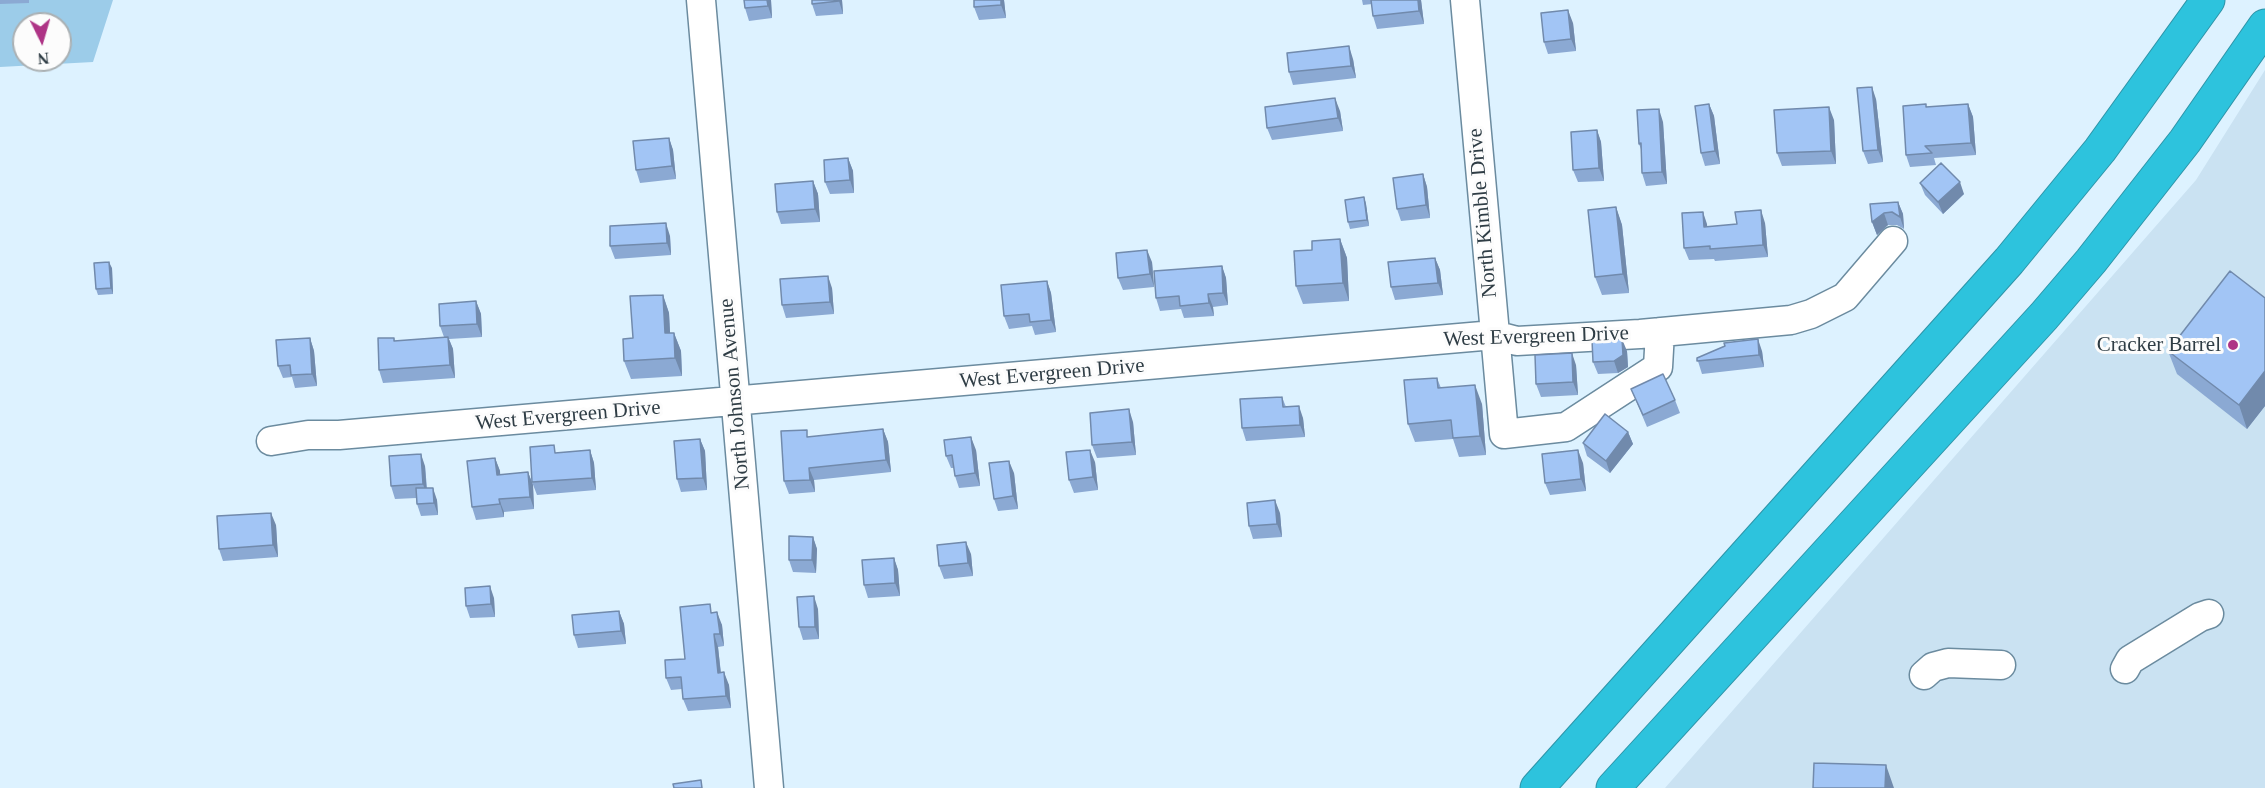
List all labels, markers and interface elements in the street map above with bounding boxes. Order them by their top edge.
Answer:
north arrow [12,12,72,72]
text: N [37,49,50,67]
street label: North Kimble Drive [1463,127,1503,299]
street label: North Johnson Avenue [714,297,756,491]
street label: West Evergreen Drive [1443,321,1629,353]
place label: Cracker Barrel [2097,332,2221,358]
marker: Cracker Barrel [2226,338,2240,352]
street label: West Evergreen Drive [958,353,1146,395]
street label: West Evergreen Drive [474,395,662,437]

